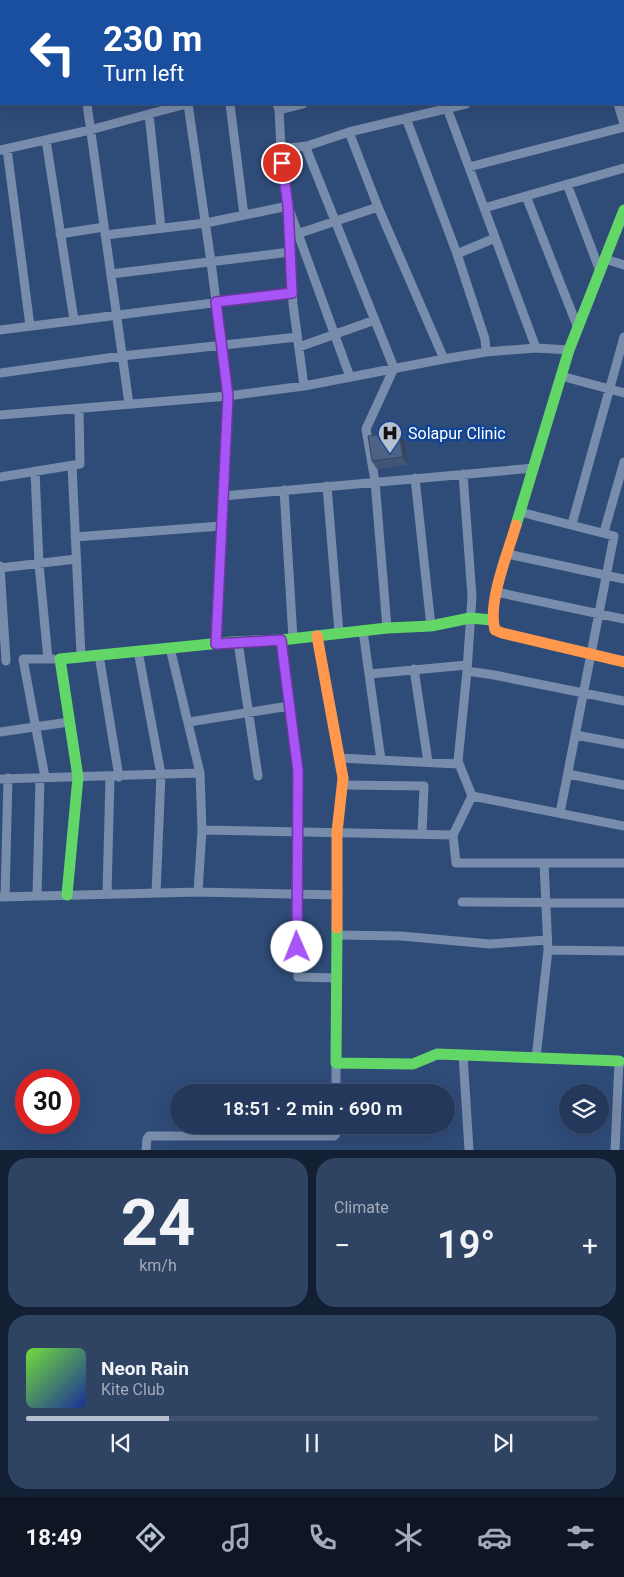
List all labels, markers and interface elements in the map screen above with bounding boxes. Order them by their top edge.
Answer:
text: 230 m [103,19,202,60]
icon: left [20,20,85,85]
text: Turn left [103,61,184,86]
pin [261,142,303,184]
icon: arrive [268,149,296,177]
hospital icon: Solapur Clinic [377,420,403,454]
place label: Solapur Clinic [408,424,506,443]
position arrow [270,920,322,972]
speed limit sign: 30 [15,1069,80,1134]
map controls [559,1084,609,1134]
button: layers [559,1084,609,1134]
text: 18:51 · 2 min · 690 m [222,1097,403,1120]
text: 24 [121,1185,195,1261]
text: Climate [334,1198,389,1217]
text: 19° [437,1223,495,1267]
text: − [334,1229,350,1262]
text: + [582,1229,598,1262]
text: km/h [139,1256,177,1275]
text: Neon Rain [101,1357,189,1380]
text: Kite Club [101,1380,165,1399]
icon: previous [107,1429,135,1457]
icon: pause [298,1429,326,1457]
icon: next [489,1429,517,1457]
icon: directions [133,1520,168,1555]
icon: music [219,1520,254,1555]
icon: phone [305,1520,340,1555]
icon: climate [391,1520,426,1555]
icon: car [477,1520,512,1555]
icon: filters [563,1520,598,1555]
text: 18:49 [26,1525,82,1550]

